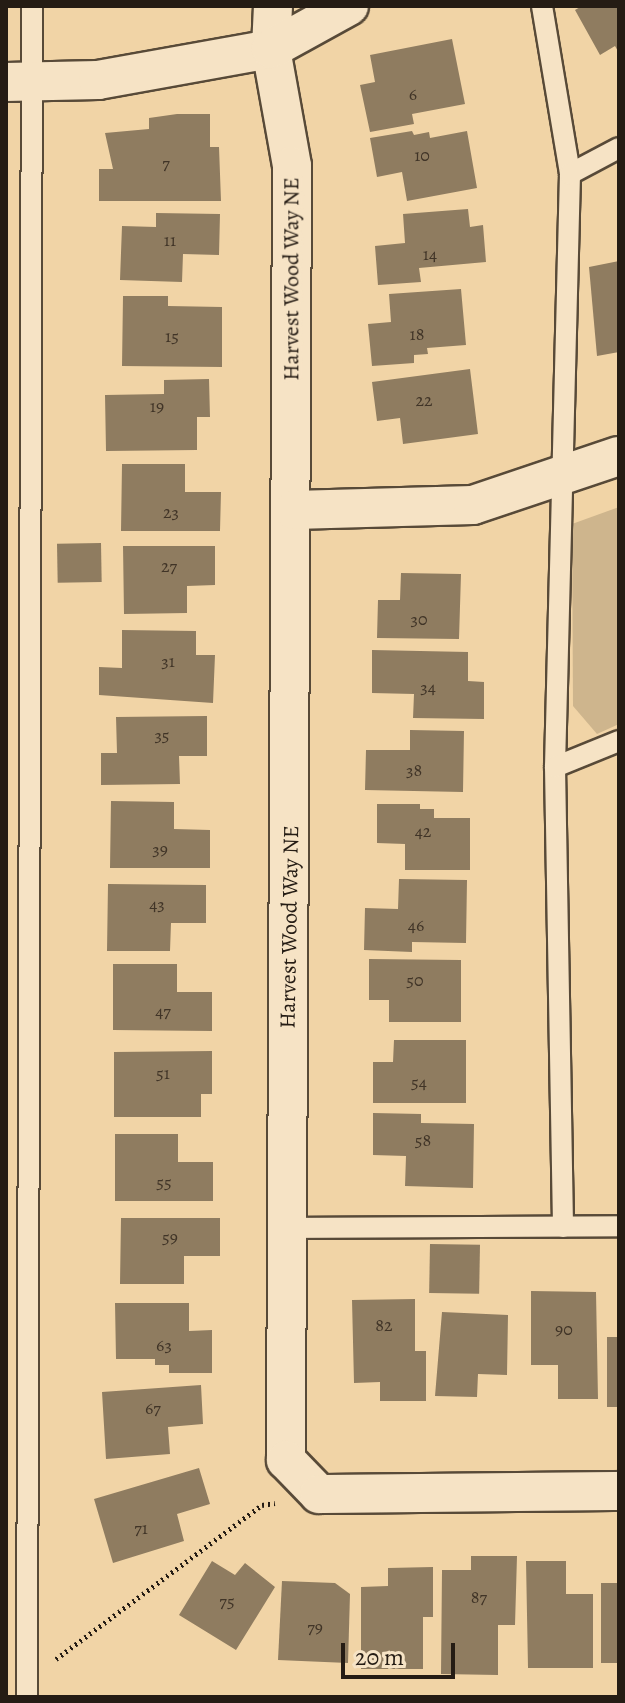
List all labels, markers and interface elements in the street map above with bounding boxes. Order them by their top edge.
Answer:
house number: 6 [409,83,417,105]
house number: 10 [414,144,430,166]
house number: 7 [162,152,170,174]
street label: Harvest Wood Way NE [279,177,305,381]
house number: 11 [164,229,176,251]
house number: 14 [423,243,437,265]
house number: 18 [410,323,424,345]
house number: 15 [165,325,179,347]
house number: 22 [415,389,433,411]
house number: 19 [150,395,164,417]
house number: 23 [163,501,179,523]
house number: 27 [161,555,177,577]
house number: 30 [410,608,428,630]
house number: 31 [161,650,175,672]
house number: 34 [420,676,436,698]
house number: 35 [154,724,170,746]
house number: 38 [406,759,422,781]
house number: 42 [415,820,431,842]
street label: Harvest Wood Way NE [275,825,305,1029]
house number: 39 [152,838,168,860]
house number: 43 [149,893,165,915]
house number: 46 [408,914,424,936]
house number: 50 [406,969,424,991]
house number: 47 [155,1000,171,1022]
house number: 51 [156,1062,170,1084]
house number: 54 [411,1071,427,1093]
house number: 58 [415,1129,431,1151]
house number: 55 [156,1171,172,1193]
house number: 59 [162,1226,178,1248]
house number: 82 [375,1314,393,1336]
house number: 90 [555,1318,573,1340]
house number: 63 [156,1334,172,1356]
house number: 67 [145,1397,161,1419]
house number: 71 [134,1517,148,1539]
house number: 87 [471,1586,487,1608]
house number: 75 [219,1590,235,1612]
house number: 79 [307,1616,323,1638]
scale bar [345,1627,459,1677]
text: 20 m [355,1641,404,1673]

